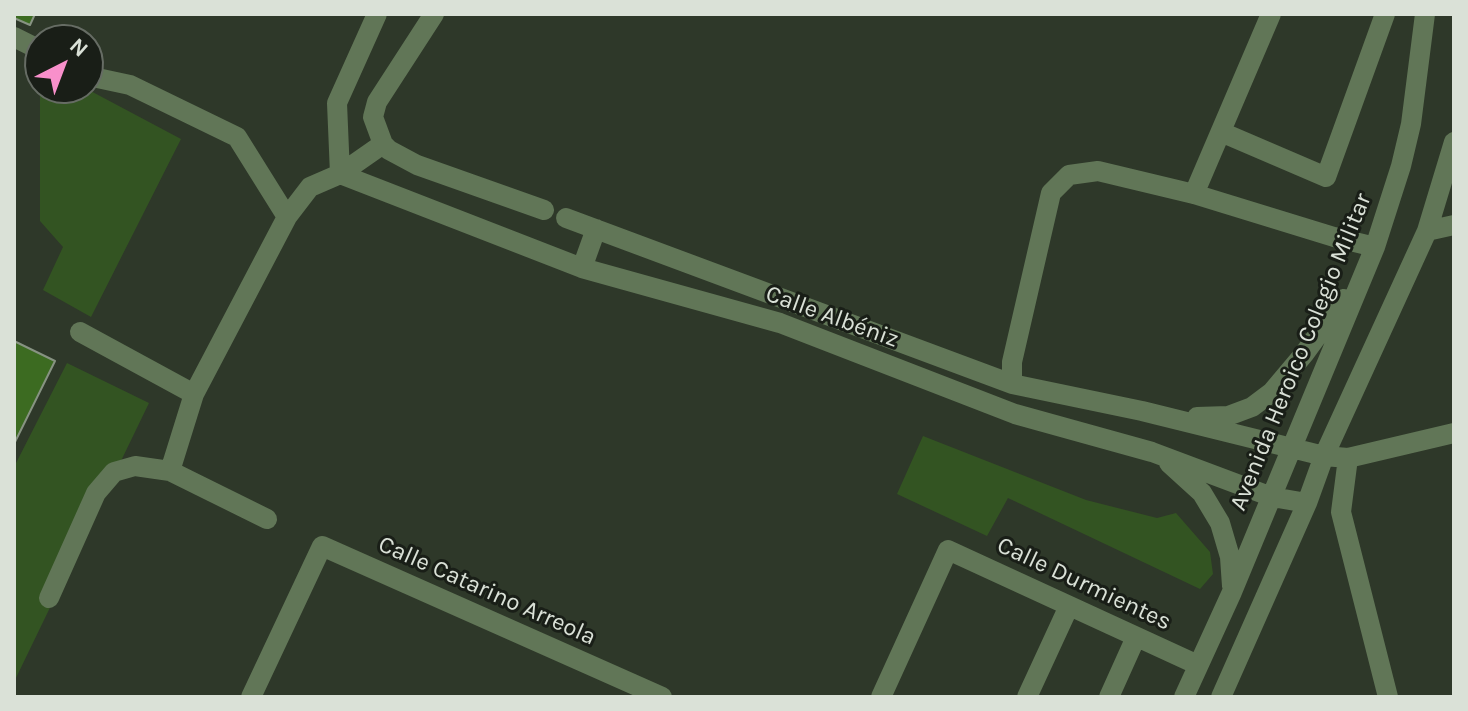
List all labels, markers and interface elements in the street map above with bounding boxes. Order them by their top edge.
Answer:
north arrow [24,24,104,104]
text: N [64,33,93,63]
street label: Avenida Heroico Colegio Militar [1224,189,1378,515]
street label: Calle Albéniz [762,280,902,354]
street label: Calle Catarino Arreola [374,530,600,652]
street label: Calle Durmientes [992,531,1176,637]

